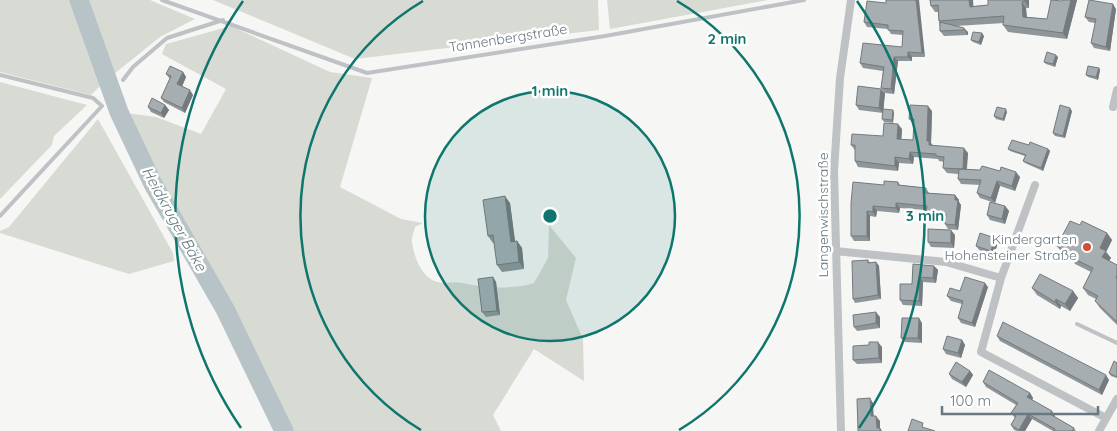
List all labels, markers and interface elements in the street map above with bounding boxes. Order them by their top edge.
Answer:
street label: Tannenbergstraße [448,20,568,56]
text: 2 min [707,29,747,48]
text: 1 min [532,81,568,100]
street label: Langenwischstraße [814,152,832,278]
water label: Heidkruger Bäke [138,163,211,275]
text: 3 min [906,206,944,225]
centre of rings [541,207,559,225]
place label: Kindergarten Hohensteiner Straße [944,230,1077,264]
marker: Kindergarten Hohensteiner Straße [1081,241,1093,253]
scale bar [942,384,1098,416]
text: 100 m [950,391,991,410]

